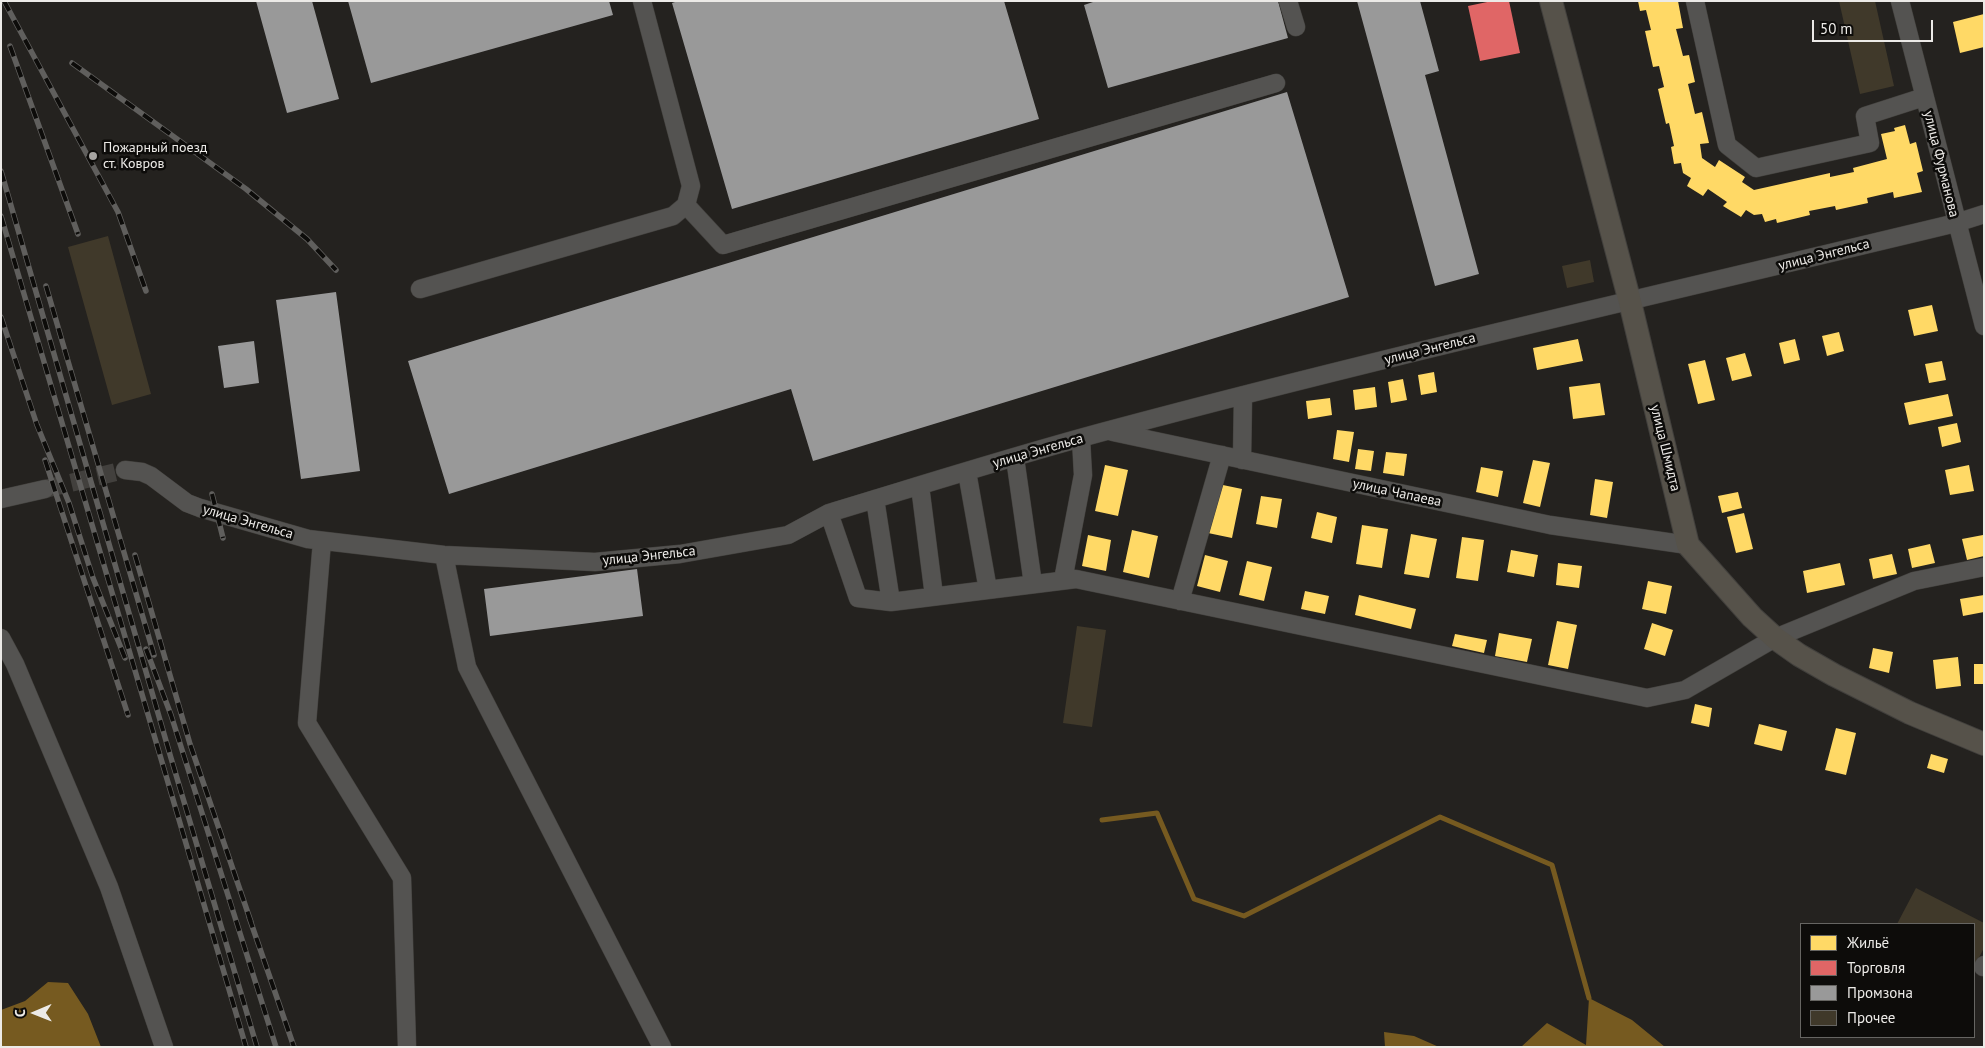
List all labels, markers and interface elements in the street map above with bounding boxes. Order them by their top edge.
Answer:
scale bar [1815,10,1936,42]
text: 50 m [1820,19,1853,38]
street label: улица Фурманова [1920,109,1962,219]
place label: Пожарный поезд ст. Ковров [103,140,207,172]
marker: Пожарный поезд ст. Ковров [87,150,99,162]
street label: улица Энгельса [1777,236,1871,274]
street label: улица Энгельса [1383,330,1477,368]
street label: улица Шмидта [1646,403,1684,493]
street label: улица Энгельса [991,430,1085,472]
street label: улица Чапаева [1351,475,1443,511]
street label: улица Энгельса [201,501,295,543]
street label: улица Энгельса [602,543,696,569]
legend [1800,923,1975,1038]
text: Жильё [1847,933,1889,952]
text: Торговля [1847,958,1905,977]
text: Промзона [1847,983,1913,1002]
north arrow [10,988,60,1038]
text: Прочее [1847,1008,1895,1027]
text: С [11,1009,29,1017]

